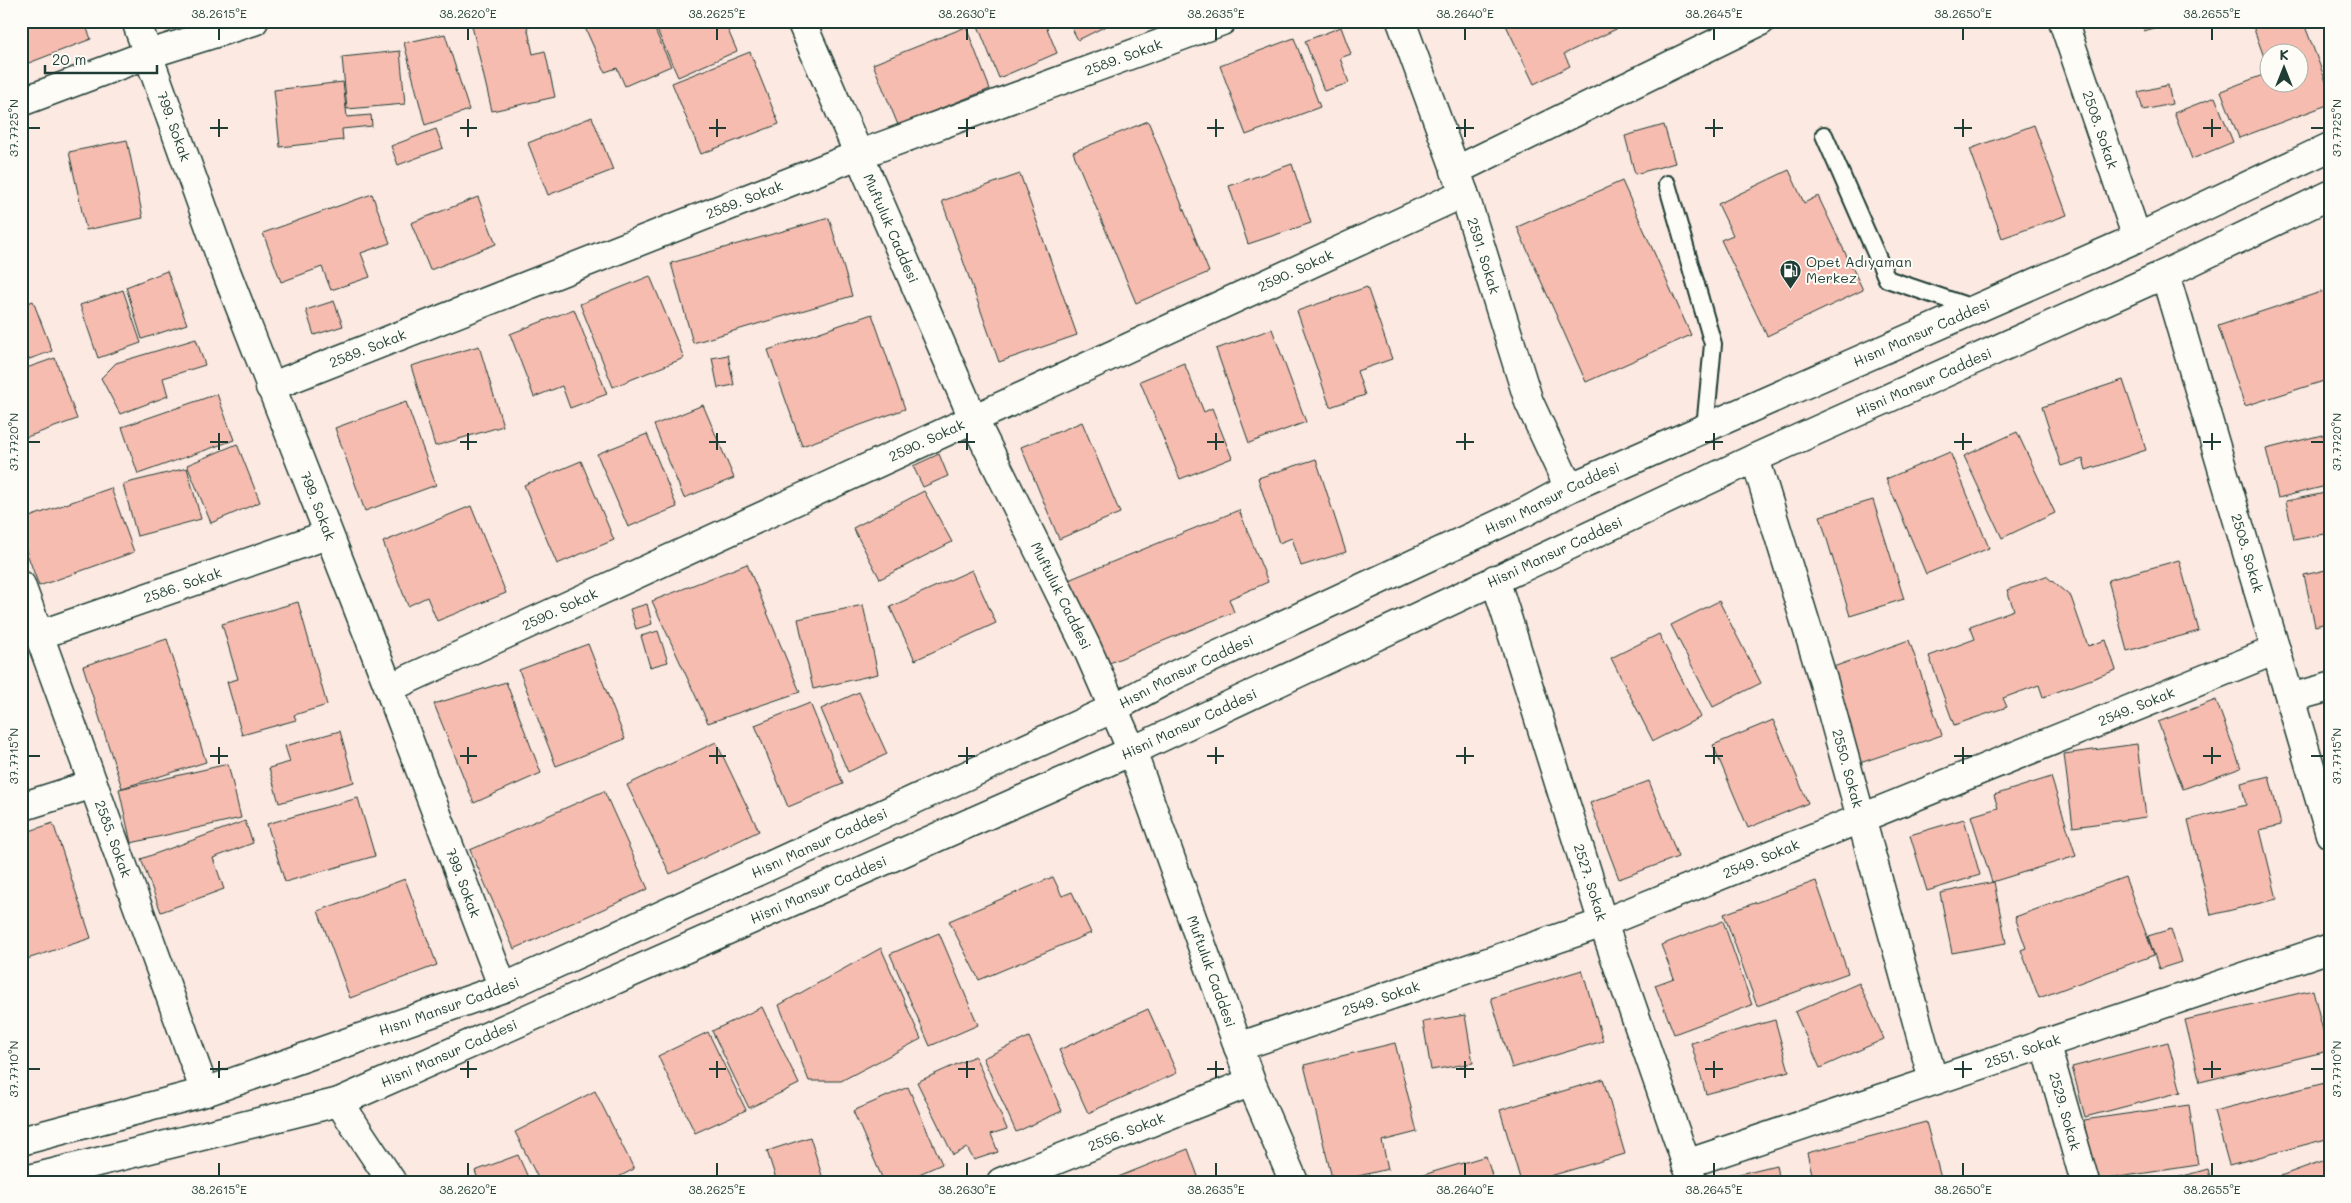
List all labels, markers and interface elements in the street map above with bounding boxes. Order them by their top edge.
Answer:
text: 38.2615°E [191,5,247,21]
text: 38.2620°E [439,5,497,21]
text: 38.2625°E [689,5,746,21]
text: 38.2630°E [938,5,996,21]
text: 38.2635°E [1187,5,1245,21]
text: 38.2640°E [1436,5,1494,21]
text: 38.2645°E [1685,5,1743,21]
text: 38.2650°E [1934,5,1992,21]
text: 38.2655°E [2183,5,2241,21]
street label: 2589. Sokak [1082,34,1165,80]
scale bar [45,42,158,74]
north arrow [2258,42,2308,92]
text: K [2279,45,2289,64]
text: 20 m [52,49,86,69]
street label: 2508. Sokak [2078,88,2123,171]
street label: 799. Sokak [153,89,195,164]
text: 37.7725°N [5,99,21,157]
text: 37.7725°N [2328,99,2344,157]
street label: Muftuluk Caddesi [859,170,923,286]
street label: 2589. Sokak [703,176,785,223]
street label: 2591. Sokak [1463,215,1505,296]
street label: 2590. Sokak [1254,244,1336,296]
place label: Opet Adıyaman Merkez [1806,252,1912,287]
fuel station icon: Opet Adıyaman Merkez [1778,258,1802,289]
street label: Hısnı Mansur Caddesi [1850,294,1993,371]
street label: 2589. Sokak [326,324,409,372]
street label: Hisni Mansur Caddesi [1852,343,1994,421]
text: 37.7720°N [5,413,21,471]
text: 37.7720°N [2328,413,2344,471]
street label: 2590. Sokak [886,414,967,466]
street label: Hısnı Mansur Caddesi [1481,457,1622,538]
street label: 799. Sokak [296,468,340,543]
street label: 2508. Sokak [2227,511,2268,595]
street label: Hisni Mansur Caddesi [1484,512,1625,592]
street label: Muftuluk Caddesi [1027,539,1096,652]
street label: 2586. Sokak [141,562,224,607]
street label: 2590. Sokak [519,583,600,635]
street label: Hısnı Mansur Caddesi [1115,630,1256,713]
street label: 2549. Sokak [2095,682,2177,730]
street label: Hisni Mansur Caddesi [1118,684,1260,764]
street label: 2550. Sokak [1828,727,1868,810]
text: 37.7715°N [5,728,21,784]
text: 37.7715°N [2328,728,2344,784]
street label: 2585. Sokak [91,797,136,880]
street label: Hısnı Mansur Caddesi [748,803,890,882]
street label: 2549. Sokak [1720,834,1802,882]
street label: 2527. Sokak [1570,841,1612,923]
street label: 799. Sokak [442,845,485,920]
street label: Hisni Mansur Caddesi [747,851,890,928]
street label: Muftuluk Caddesi [1183,913,1241,1030]
street label: Hısnı Mansur Caddesi [376,972,522,1040]
street label: 2549. Sokak [1339,976,1422,1020]
street label: Hisni Mansur Caddesi [378,1014,520,1091]
street label: 2551. Sokak [1982,1029,2063,1072]
text: 37.7710°N [5,1041,21,1097]
text: 37.7710°N [2328,1041,2344,1097]
street label: 2529. Sokak [2045,1070,2085,1152]
street label: 2556. Sokak [1085,1108,1167,1155]
text: 38.2615°E [191,1181,247,1197]
text: 38.2620°E [439,1181,497,1197]
text: 38.2625°E [689,1181,746,1197]
text: 38.2630°E [938,1181,996,1197]
text: 38.2635°E [1187,1181,1245,1197]
text: 38.2640°E [1436,1181,1494,1197]
text: 38.2645°E [1685,1181,1743,1197]
text: 38.2650°E [1934,1181,1992,1197]
text: 38.2655°E [2183,1181,2241,1197]

